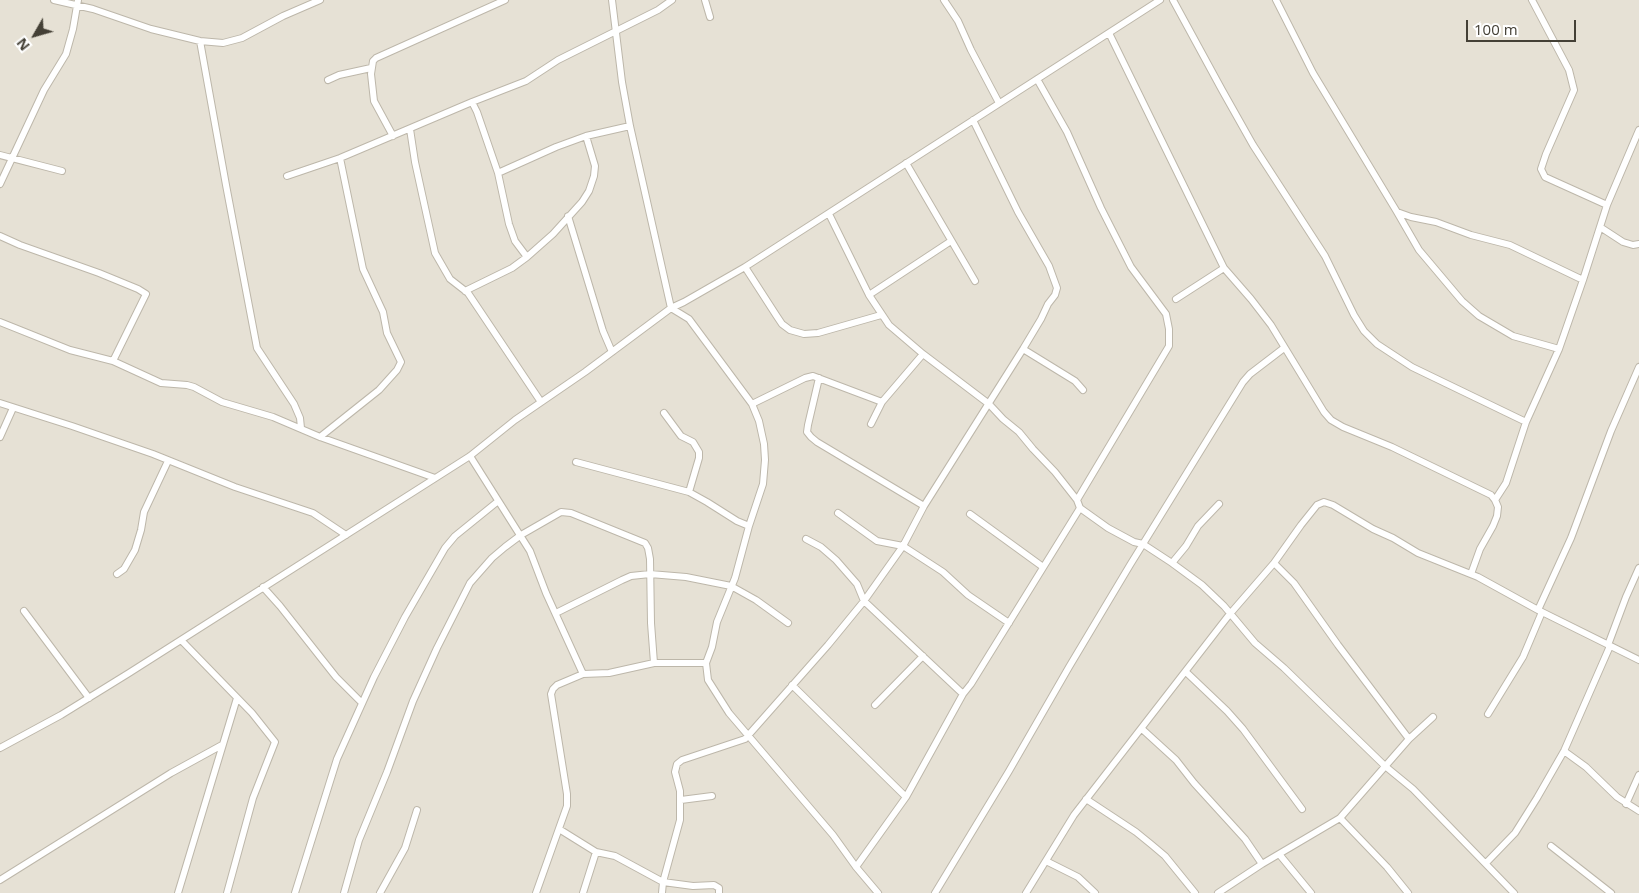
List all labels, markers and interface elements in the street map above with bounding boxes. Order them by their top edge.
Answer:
north arrow [10,10,60,60]
scale bar [1469,10,1579,42]
text: 100 m [1474,19,1518,39]
text: N [12,34,34,55]

